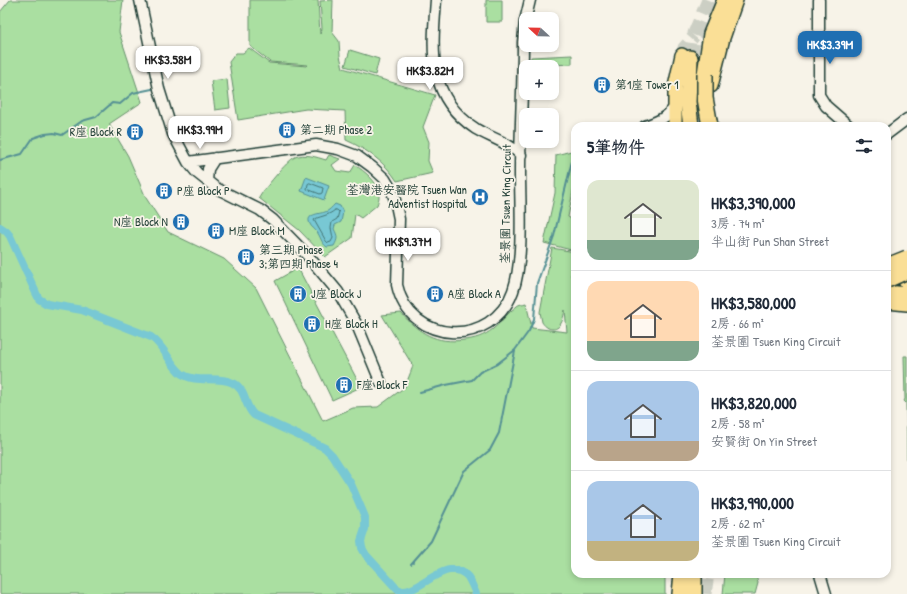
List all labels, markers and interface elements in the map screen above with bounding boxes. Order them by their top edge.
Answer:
north arrow [519,12,559,52]
map controls [519,12,559,148]
pin: HK$3.39M [789,31,871,65]
text: HK$3.39M [807,35,853,53]
pin: HK$3.58M [127,46,209,80]
text: HK$3.58M [145,50,191,68]
pin: HK$3.82M [389,57,471,91]
button: + [519,60,559,100]
text: HK$3.82M [406,61,454,79]
building icon: 第1座 Tower 1 [592,75,612,95]
place label: 第1座 Tower 1 [615,76,679,93]
button: − [519,108,559,148]
pin: HK$3.99M [159,116,241,150]
text: HK$3.99M [177,120,223,138]
building icon: 第二期 Phase 2 [277,120,297,140]
place label: 第二期 Phase 2 [300,121,372,138]
building icon: R座 Block R [125,122,145,142]
place label: R座 Block R [70,123,123,140]
text: 5筆物件 [587,135,645,158]
icon: filters [853,135,875,157]
street label: 荃景圍 Tsuen King Circuit [496,143,515,264]
building icon: P座 Block P [154,181,174,201]
place label: 荃灣港安醫院 Tsuen Wan Adventist Hospital [347,181,468,212]
place label: P座 Block P [177,182,230,199]
hospital icon: 荃灣港安醫院 Tsuen Wan Adventist Hospital [470,187,490,207]
text: HK$3,390,000 [711,191,795,214]
icon: home [619,196,667,244]
building icon: N座 Block N [171,212,191,232]
place label: N座 Block N [114,213,168,230]
text: 3房 · 74 m² [711,214,765,232]
building icon: M座 Block M [206,221,226,241]
place label: M座 Block M [229,222,285,239]
pin: HK$9.37M [367,228,449,262]
text: HK$9.37M [384,232,432,250]
text: 半山街 Pun Shan Street [711,232,829,250]
place label: 第三期 Phase 3;第四期 Phase 4 [259,241,339,272]
building icon: 第三期 Phase 3;第四期 Phase 4 [236,247,256,267]
building icon: J座 Block J [288,284,308,304]
building icon: A座 Block A [425,284,445,304]
place label: J座 Block J [311,285,362,302]
place label: A座 Block A [448,285,501,302]
text: HK$3,580,000 [711,291,796,314]
icon: home [619,297,667,345]
building icon: H座 Block H [302,314,322,334]
text: 2房 · 66 m² [711,314,764,332]
place label: H座 Block H [325,315,378,332]
text: 荃景圍 Tsuen King Circuit [711,332,840,350]
building icon: F座 Block F [334,375,354,395]
place label: F座 Block F [356,376,408,393]
text: HK$3,820,000 [711,391,797,414]
icon: home [619,397,667,445]
text: 2房 · 58 m² [711,414,765,432]
text: 安賢街 On Yin Street [711,432,817,450]
text: HK$3,990,000 [711,491,794,514]
icon: home [619,497,667,545]
text: 2房 · 62 m² [711,514,765,532]
text: 荃景圍 Tsuen King Circuit [711,532,840,550]

